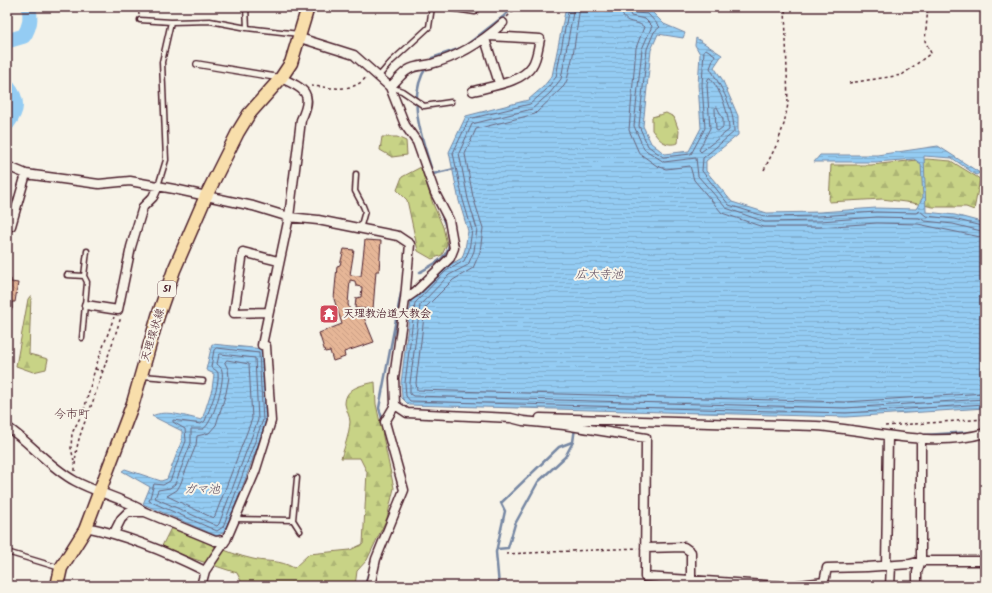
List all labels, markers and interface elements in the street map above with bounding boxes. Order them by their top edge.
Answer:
water label: 広大寺池 [575,265,624,284]
road number: 51 [158,281,176,297]
temple icon: 天理教治道大教会 [318,303,340,325]
place label: 天理教治道大教会 [343,305,431,323]
street label: 天理環状線 [136,306,170,364]
district label: 今市町 [54,405,90,424]
water label: ガマ池 [184,480,221,499]

